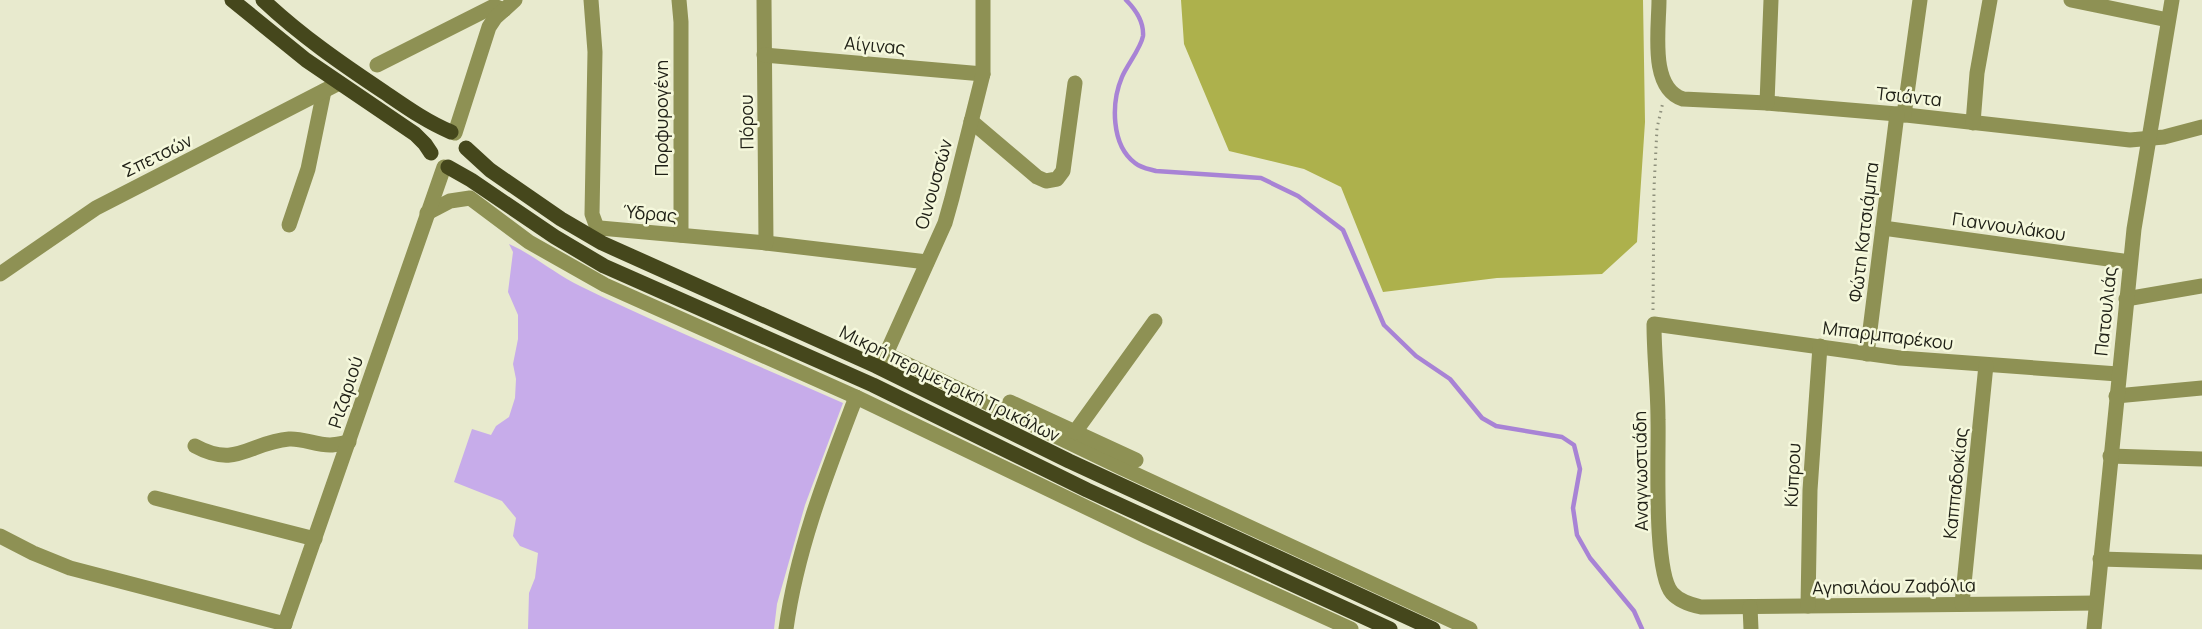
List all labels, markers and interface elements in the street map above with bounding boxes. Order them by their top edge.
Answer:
street label: Αίγινας [843,30,907,60]
street label: Πορφυρογένη [649,60,673,176]
street label: Τσιάντα [1875,81,1943,111]
street label: Πόρου [734,94,758,150]
street label: Σπετσών [118,128,196,182]
street label: Οινουσσών [909,136,957,232]
street label: Φώτη Κατσιάμπα [1842,161,1884,303]
street label: Ύδρας [622,199,678,227]
street label: Γιαννουλάκου [1951,206,2067,246]
street label: Πατουλιάς [2088,265,2122,357]
street label: Μπαρμπαρέκου [1821,315,1955,355]
street label: Μικρή περιμετρική Τρικάλων [836,319,1064,447]
street label: Ριζαριού [322,353,368,431]
street label: Αναγνωστιάδη [1627,411,1653,531]
street label: Καππαδοκίας [1937,426,1973,540]
street label: Κύπρου [1778,442,1806,508]
street label: Αγησιλάου Ζαφόλια [1812,573,1976,599]

